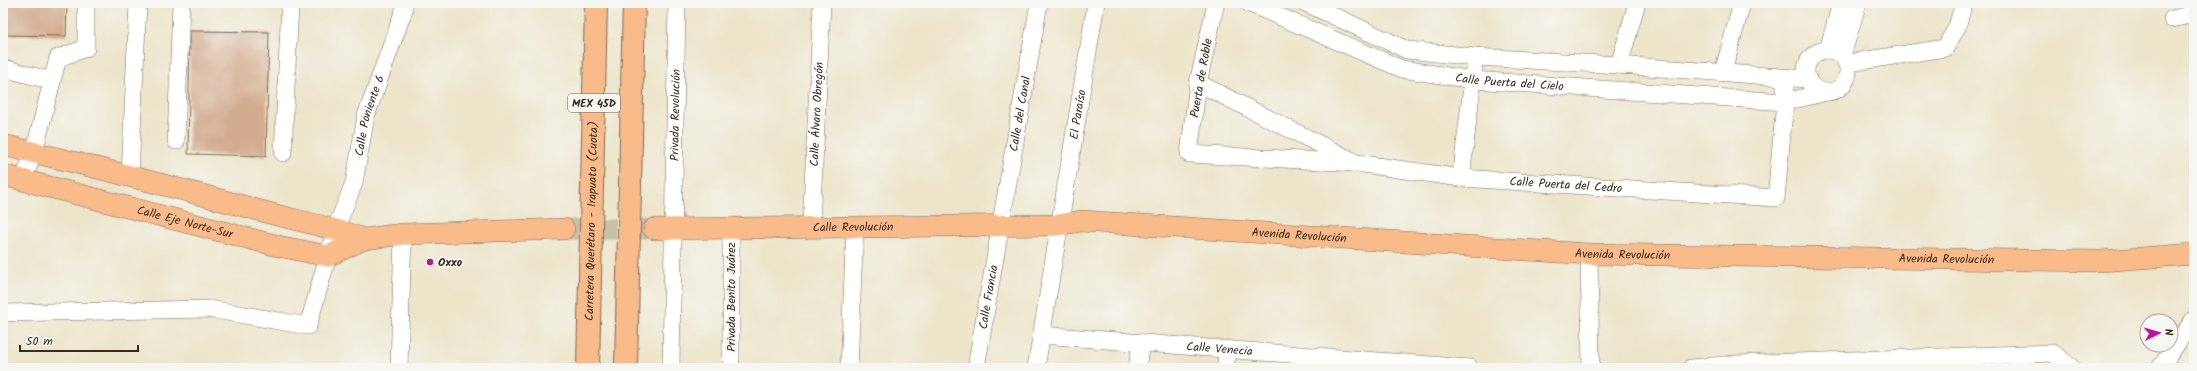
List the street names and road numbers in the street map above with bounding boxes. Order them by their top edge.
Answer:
street label: Puerta de Roble [1185,36,1218,119]
street label: Calle Álvaro Obregón [805,61,829,167]
street label: Calle Puerta del Cielo [1454,68,1564,96]
street label: Privada Revolución [665,69,686,161]
street label: Calle Poniente 6 [350,73,390,158]
street label: Calle del Canal [1005,75,1036,153]
street label: El Paraíso [1065,88,1092,141]
road number: MEX 45D [568,94,620,112]
street label: Carretera Querétaro - Irapuato (Cuota) [580,121,603,321]
street label: Calle Puerta del Cedro [1509,172,1623,198]
street label: Calle Eje Norte-Sur [135,201,236,244]
street label: Calle Revolución [813,218,893,237]
street label: Avenida Revolución [1251,223,1347,248]
street label: Privada Benito Juárez [722,242,741,352]
street label: Avenida Revolución [1574,244,1670,265]
street label: Avenida Revolución [1899,249,1994,270]
street label: Calle Francia [974,263,1004,331]
street label: Calle Venecia [1186,337,1254,361]

